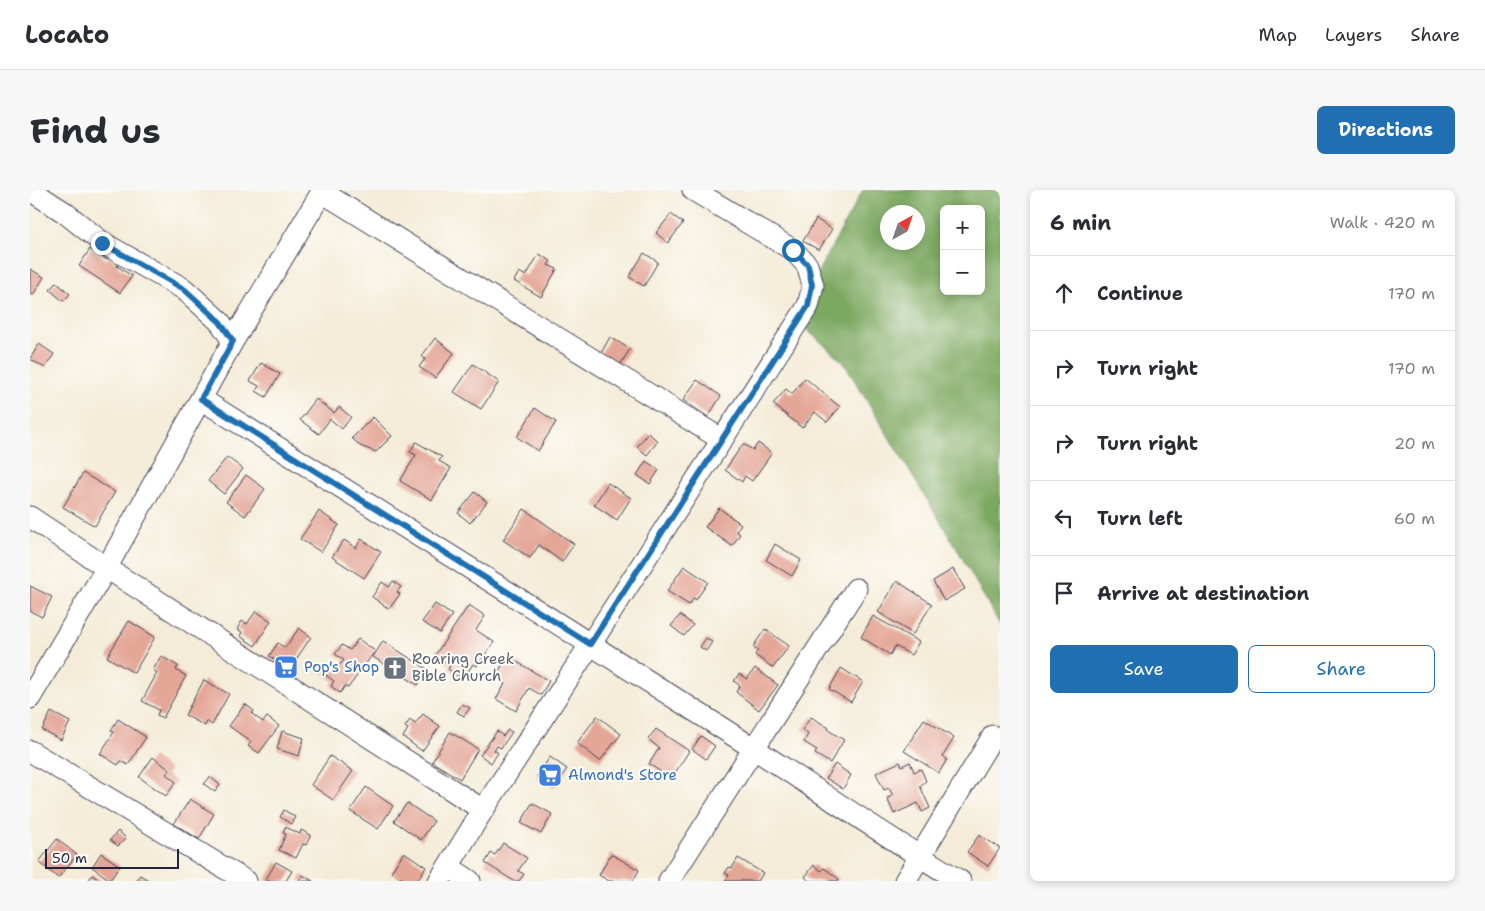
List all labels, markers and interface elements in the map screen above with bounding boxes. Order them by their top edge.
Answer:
text: Locato [25,19,109,51]
text: Map [1259,23,1297,47]
text: Layers [1325,23,1382,47]
text: Share [1410,23,1460,47]
button: Directions [1317,106,1455,154]
text: Find us [30,107,161,154]
north arrow [880,205,925,250]
map controls [940,205,985,295]
button: + [940,205,985,250]
text: 6 min [1050,209,1111,237]
text: Walk · 420 m [1330,212,1435,233]
route end [91,232,114,255]
route start [782,239,805,262]
button: − [940,250,985,295]
icon: ahead [1050,279,1078,307]
text: Continue [1097,281,1183,306]
text: 170 m [1388,283,1435,304]
icon: right [1050,354,1078,382]
text: Turn right [1097,356,1198,381]
text: 170 m [1388,358,1435,379]
icon: right [1050,429,1078,457]
text: Turn right [1097,431,1198,456]
text: 20 m [1394,433,1435,454]
icon: left [1050,504,1078,532]
text: Turn left [1097,506,1183,531]
text: 60 m [1394,508,1435,529]
icon: arrive [1050,579,1078,607]
text: Arrive at destination [1097,581,1309,606]
button: Save [1050,645,1238,693]
button: Share [1248,645,1435,693]
place label: Roaring Creek Bible Church [412,649,514,686]
supermarket icon: Pop's Shop [273,654,299,680]
church icon: Roaring Creek Bible Church [382,655,408,681]
place label: Pop's Shop [304,657,379,677]
supermarket icon: Almond's Store [537,762,563,788]
place label: Almond's Store [568,765,677,785]
scale bar [45,846,179,869]
text: 50 m [52,849,87,867]

